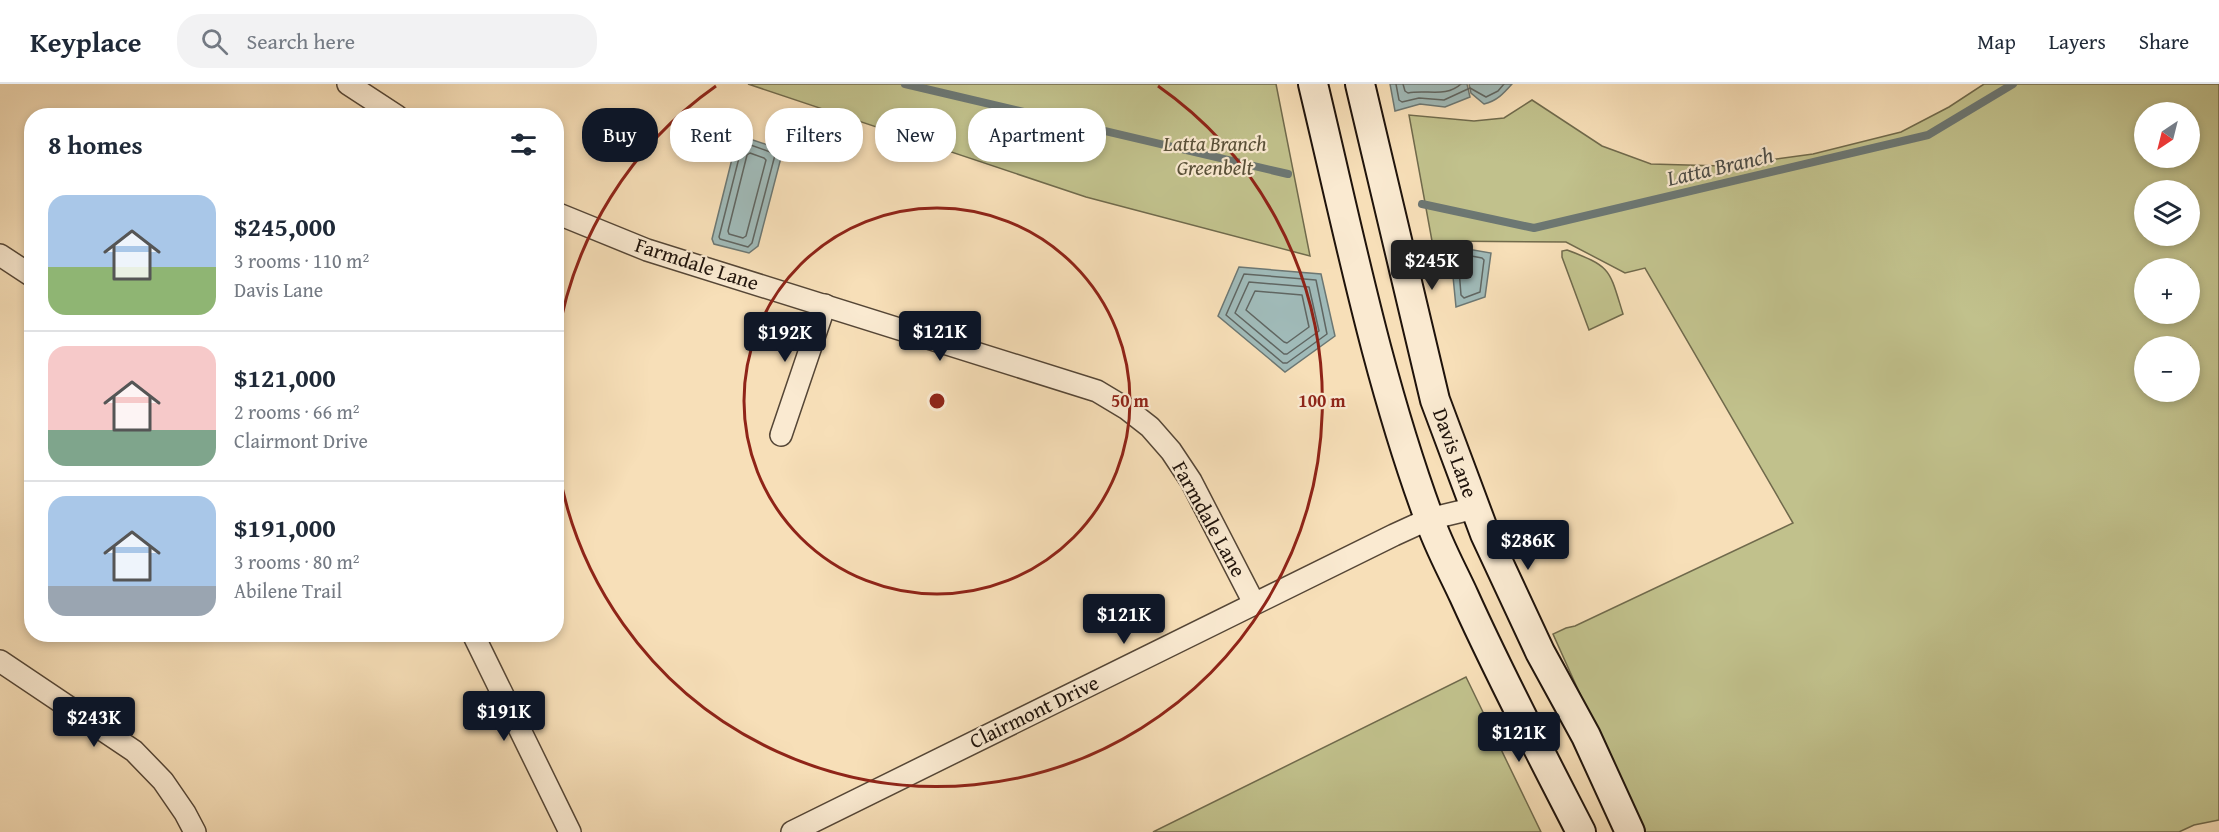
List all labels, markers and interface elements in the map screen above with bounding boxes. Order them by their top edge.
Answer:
search box [177,14,597,68]
text: Keyplace [30,21,141,62]
icon: search [198,25,231,58]
text: Search here [246,25,355,57]
text: Map [1977,26,2016,57]
text: Layers [2049,26,2106,57]
text: Share [2139,26,2189,57]
north arrow [2134,102,2200,168]
map controls [2134,102,2200,402]
chip: Buy [582,108,658,162]
chip: Rent [670,108,753,162]
chip: Filters [765,108,863,162]
chip: New [875,108,956,162]
chip: Apartment [968,108,1106,162]
text: 8 homes [48,125,143,164]
icon: filters [507,128,540,161]
park label: Latta Branch Greenbelt [1162,128,1267,183]
water label: Latta Branch [1663,138,1776,194]
button: layers [2134,180,2200,246]
text: $245,000 [234,207,336,246]
icon: home [96,219,168,291]
street label: Farmdale Lane [631,229,763,298]
pin: $245K [1390,240,1474,291]
text: $245K [1405,245,1459,274]
text: 3 rooms · 110 m² [234,246,369,275]
button: + [2134,258,2200,324]
text: Davis Lane [234,275,323,304]
pin: $121K [898,311,982,362]
pin: $192K [743,312,827,363]
text: $121K [913,316,967,345]
text: $192K [758,317,812,346]
button: − [2134,336,2200,402]
text: $121,000 [234,358,336,397]
icon: home [96,370,168,442]
text: 50 m [1111,387,1150,414]
text: 100 m [1298,387,1346,414]
centre of rings [927,391,947,411]
text: 2 rooms · 66 m² [234,397,360,426]
street label: Davis Lane [1425,404,1486,502]
text: Clairmont Drive [234,426,368,455]
street label: Farmdale Lane [1165,455,1254,583]
text: $191,000 [234,508,336,547]
icon: home [96,520,168,592]
pin: $286K [1486,520,1570,571]
text: $286K [1501,525,1555,554]
text: 3 rooms · 80 m² [234,547,360,576]
text: Abilene Trail [234,576,342,605]
pin: $121K [1082,594,1166,645]
text: $121K [1097,599,1151,628]
street label: Clairmont Drive [964,667,1104,756]
pin: $191K [462,691,546,742]
text: $191K [477,696,531,725]
pin: $243K [52,697,136,748]
text: $243K [67,702,121,731]
pin: $121K [1477,712,1561,763]
text: $121K [1492,717,1546,746]

